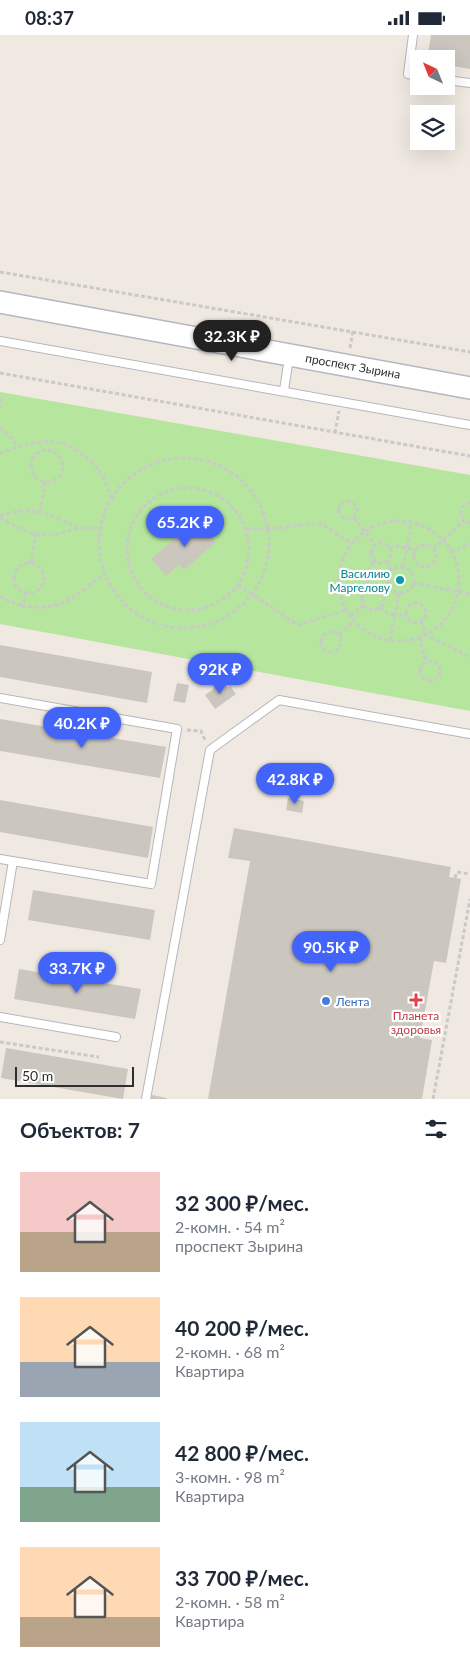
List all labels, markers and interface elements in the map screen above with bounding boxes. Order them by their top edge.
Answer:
text: 08:37 [25,6,74,29]
north arrow [410,50,455,95]
map controls [410,50,455,150]
button: layers [410,105,455,150]
pin: 32.3K ₽ [186,319,278,362]
text: 32.3K ₽ [204,326,260,345]
street label: проспект Зырина [304,350,402,382]
pin: 65.2K ₽ [139,505,231,548]
text: 65.2K ₽ [157,512,213,531]
place label: Василию Маргелову [330,566,391,595]
marker: Василию Маргелову [394,574,406,586]
pin: 92K ₽ [185,653,255,695]
text: 92K ₽ [199,659,241,678]
pin: 40.2K ₽ [36,707,128,749]
text: 40.2K ₽ [54,713,110,732]
pin: 42.8K ₽ [249,763,341,805]
text: 42.8K ₽ [267,769,323,788]
pin: 90.5K ₽ [285,931,377,973]
text: 90.5K ₽ [303,937,359,956]
pin: 33.7K ₽ [31,951,123,994]
text: 33.7K ₽ [49,958,105,977]
place label: Лента [335,994,370,1009]
marker: Планета здоровья [410,994,422,1006]
marker: Лента [320,995,332,1007]
place label: Планета здоровья [391,1008,441,1037]
scale bar [15,1064,134,1087]
text: 50 m [22,1067,53,1084]
icon: filters [422,1115,450,1143]
text: Объектов: 7 [20,1117,140,1142]
text: 32 300 ₽/мес. [175,1190,309,1215]
icon: home [60,1192,120,1252]
text: 2-комн. · 54 m² [175,1217,285,1236]
text: проспект Зырина [175,1236,303,1255]
text: 40 200 ₽/мес. [175,1315,309,1340]
icon: home [60,1317,120,1377]
text: 2-комн. · 68 m² [175,1342,285,1361]
text: Квартира [175,1361,244,1380]
text: 42 800 ₽/мес. [175,1440,309,1465]
icon: home [60,1442,120,1502]
text: 3-комн. · 98 m² [175,1467,285,1486]
text: Квартира [175,1486,244,1505]
text: 33 700 ₽/мес. [175,1565,309,1590]
icon: home [60,1567,120,1627]
text: 2-комн. · 58 m² [175,1592,285,1611]
text: Квартира [175,1611,244,1630]

